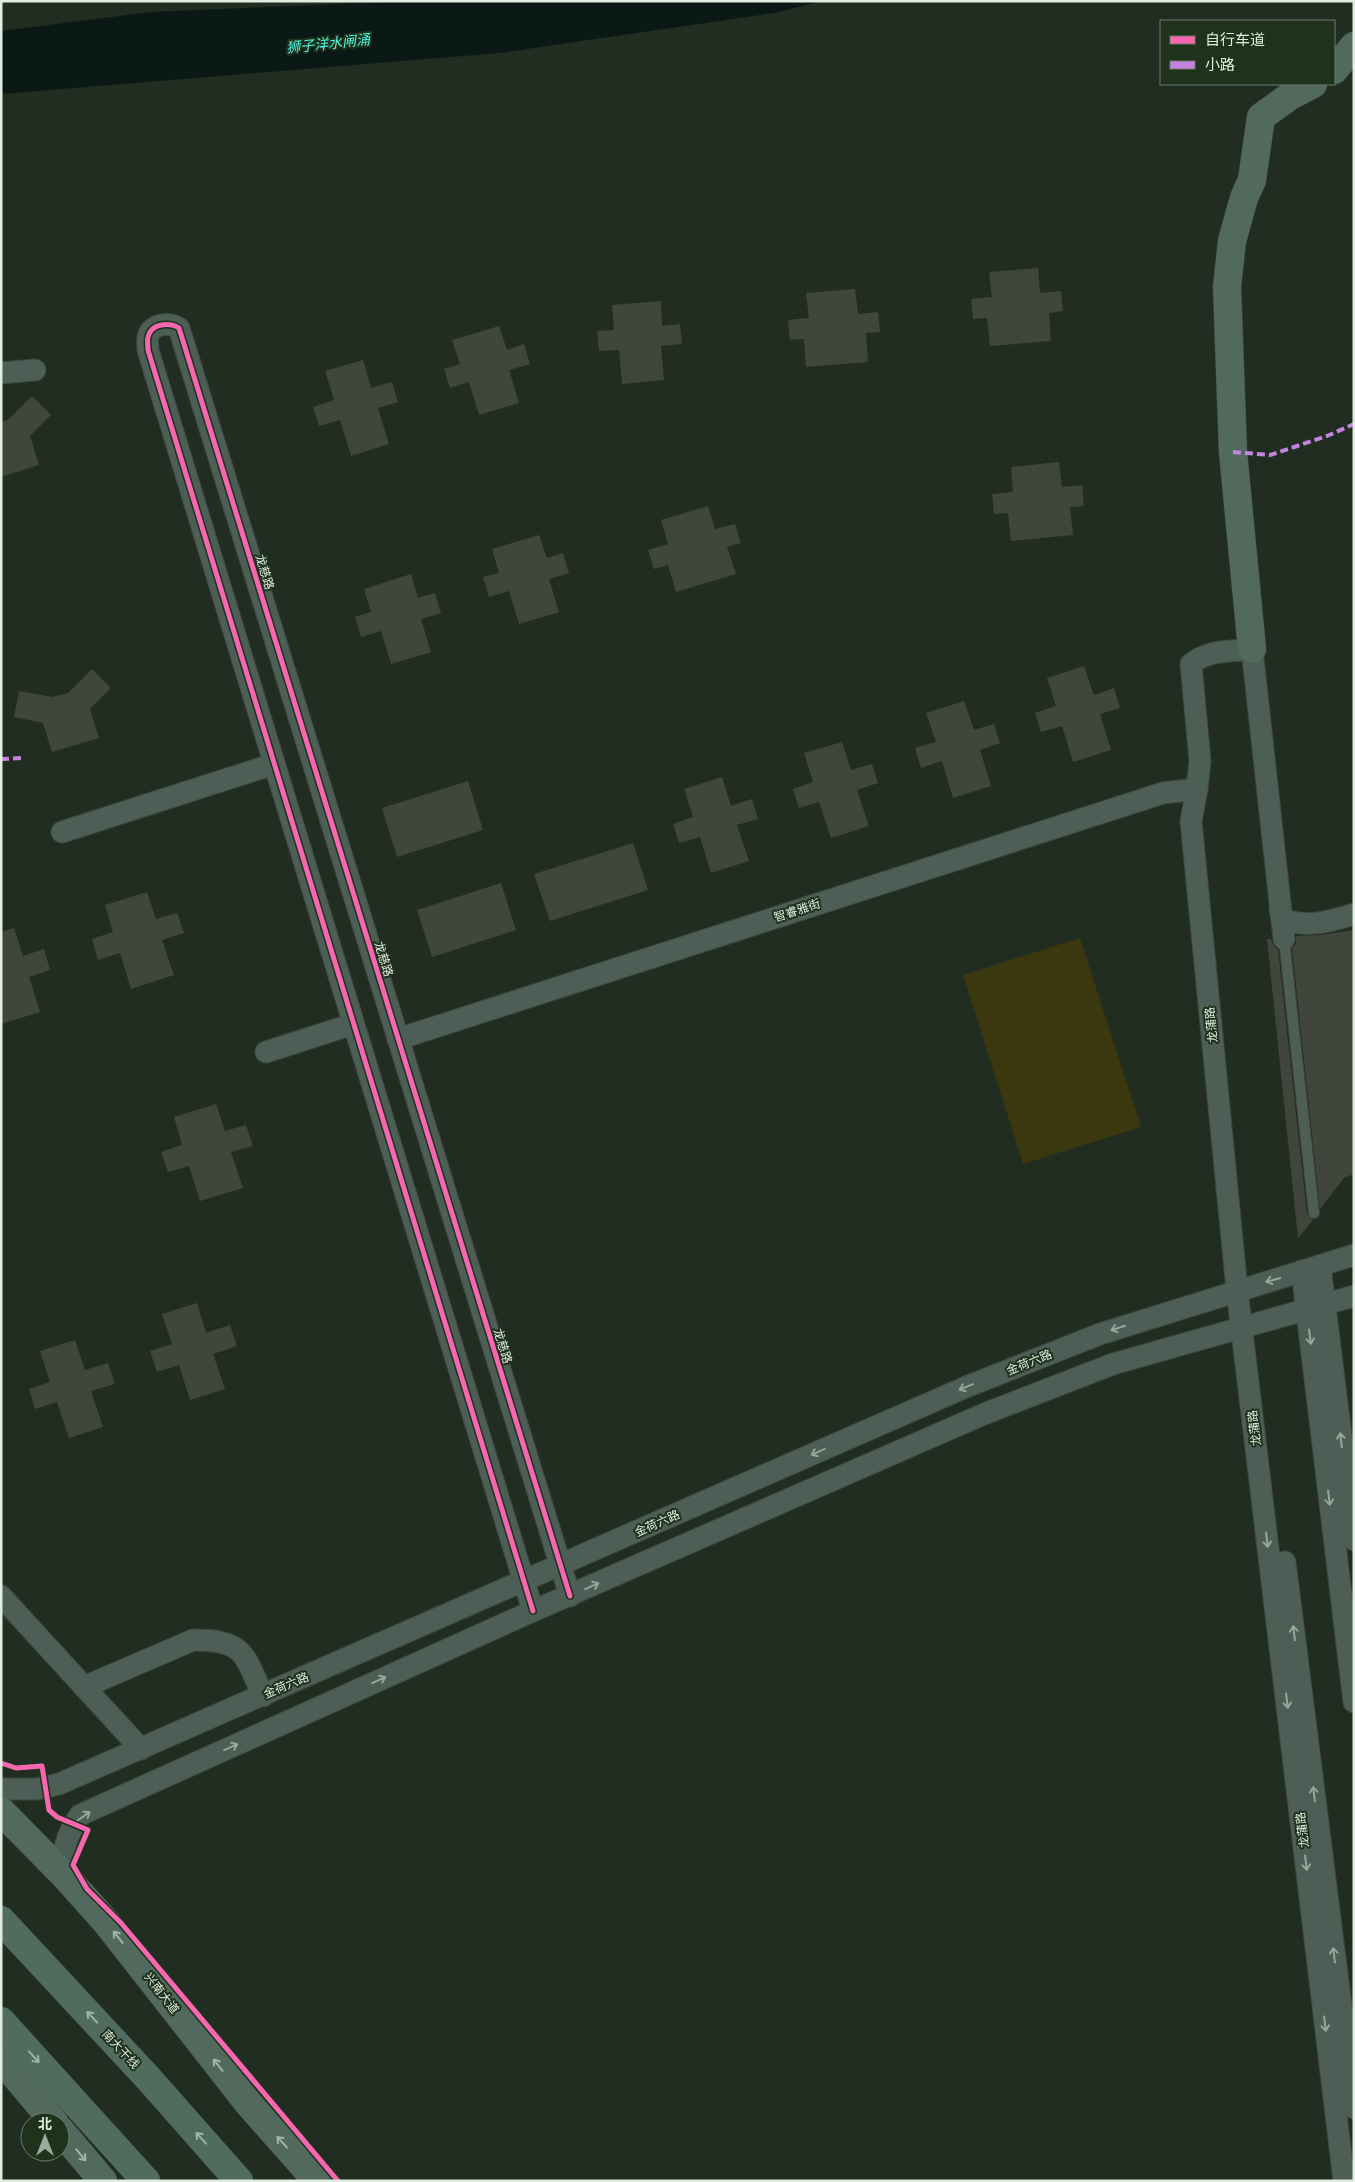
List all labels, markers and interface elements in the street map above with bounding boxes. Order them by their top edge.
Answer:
legend [1160,20,1335,85]
water label: 狮子洋水闸涌 [285,29,373,57]
text: 自行车道 [1205,29,1265,49]
text: 小路 [1205,54,1235,74]
street label: 龙慈路 [252,552,278,592]
street label: 智睿雅街 [772,894,822,926]
street label: 龙慈路 [371,939,397,979]
street label: 龙蒲路 [1201,1006,1221,1044]
one-way arrow [1265,1275,1281,1285]
one-way arrow [1110,1324,1126,1333]
street label: 龙慈路 [490,1326,516,1366]
one-way arrow [1305,1329,1315,1345]
street label: 金荷六路 [1004,1345,1054,1379]
one-way arrow [959,1383,974,1392]
street label: 龙蒲路 [1243,1409,1265,1447]
one-way arrow [1336,1432,1346,1448]
one-way arrow [811,1448,826,1458]
one-way arrow [1324,1490,1334,1506]
street label: 金荷六路 [632,1505,682,1541]
one-way arrow [1262,1531,1272,1547]
one-way arrow [584,1581,599,1591]
one-way arrow [1289,1625,1299,1641]
street label: 金荷六路 [261,1668,311,1702]
one-way arrow [371,1675,386,1685]
one-way arrow [1282,1693,1292,1709]
one-way arrow [223,1742,238,1752]
one-way arrow [1309,1786,1319,1802]
one-way arrow [77,1810,91,1821]
street label: 龙蒲路 [1291,1811,1313,1849]
one-way arrow [1301,1854,1311,1870]
one-way arrow [113,1930,124,1943]
one-way arrow [1329,1947,1339,1963]
street label: 兴南大道 [141,1969,183,2017]
one-way arrow [86,2011,98,2024]
one-way arrow [1320,2016,1330,2032]
street label: 南大干线 [98,2026,144,2072]
one-way arrow [28,2051,40,2064]
one-way arrow [212,2059,223,2072]
north arrow [20,2112,70,2162]
text: 北 [38,2114,52,2133]
one-way arrow [195,2131,207,2144]
one-way arrow [276,2135,288,2148]
one-way arrow [76,2149,87,2162]

